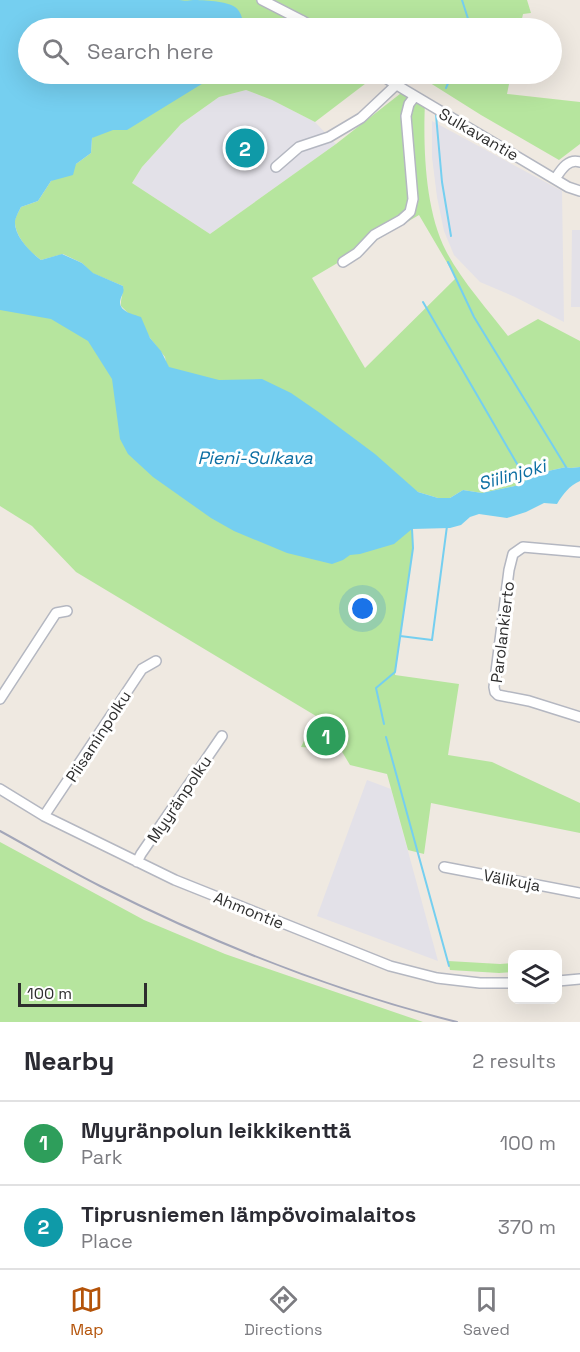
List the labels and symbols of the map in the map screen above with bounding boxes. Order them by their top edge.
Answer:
street label: Sulkavantie [435,103,522,166]
pin: 2 [226,126,264,170]
water label: Pieni-Sulkava [197,446,313,469]
water label: Siilinjoki [475,453,551,495]
street label: Parolankierto [486,580,519,684]
your location [348,594,377,623]
street label: Piisaminpolku [61,687,136,786]
pin: 1 [306,714,346,758]
street label: Myyränpolku [143,752,216,847]
street label: Välikuja [481,865,542,896]
street label: Ahmontie [211,887,287,934]
scale bar [18,980,147,1008]

